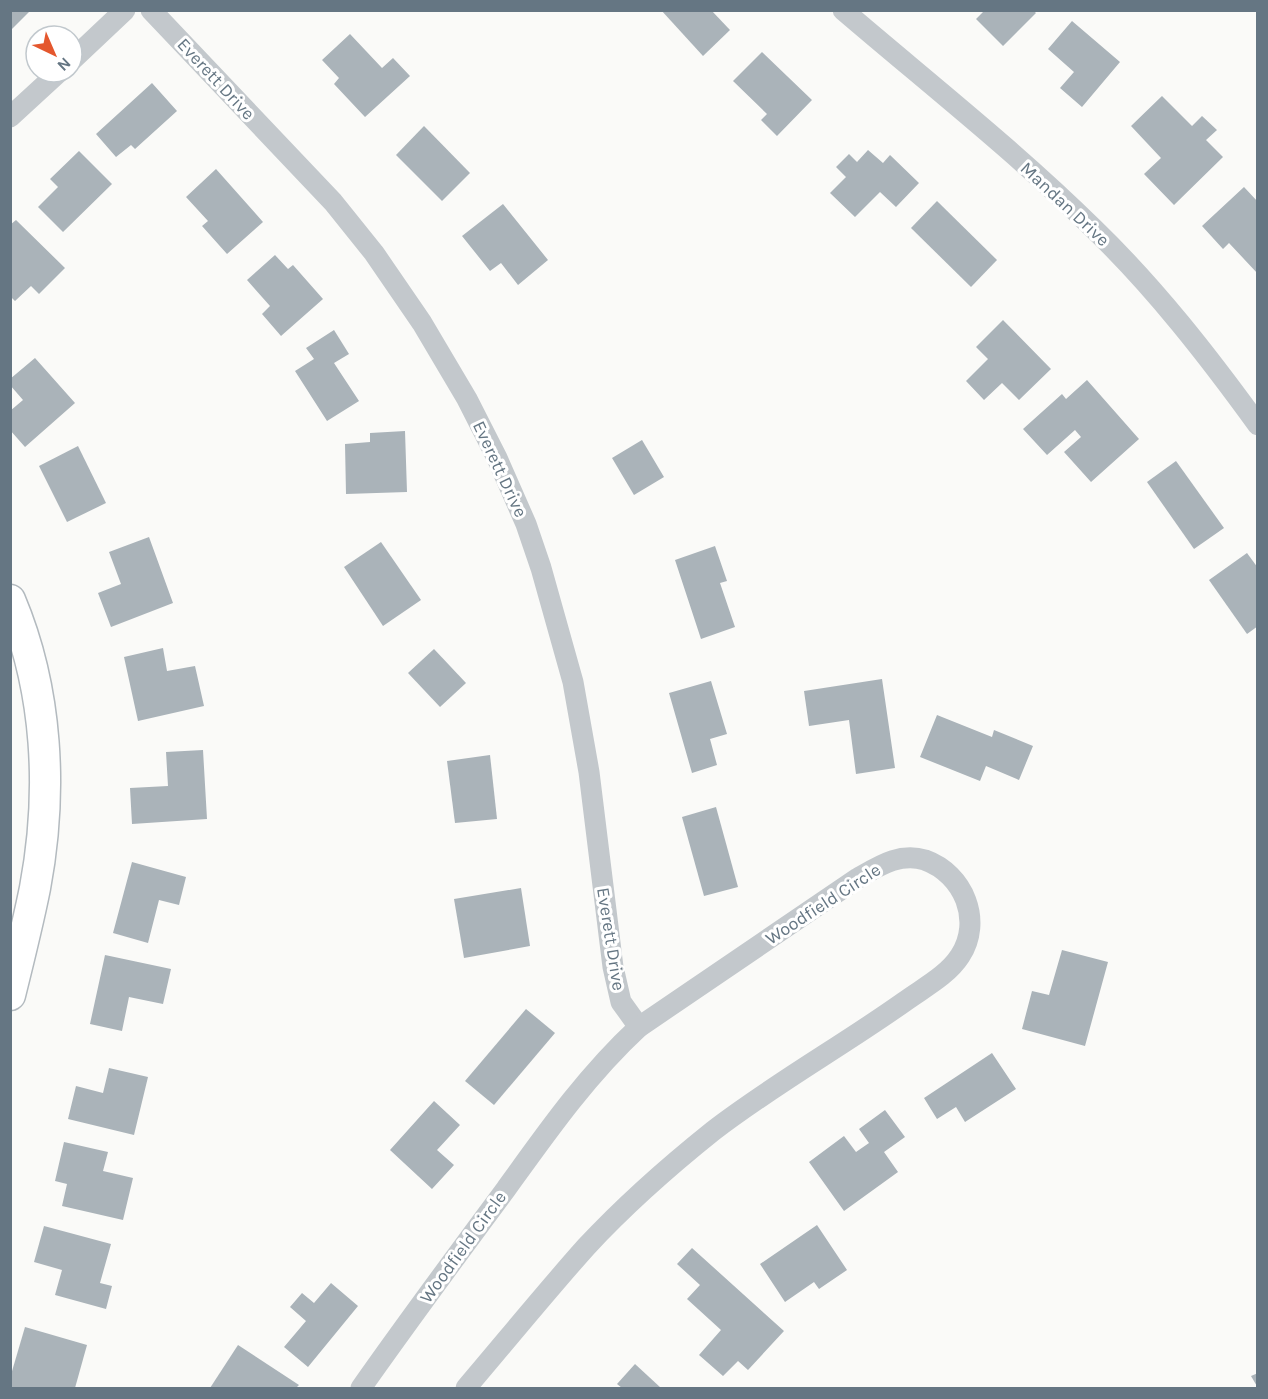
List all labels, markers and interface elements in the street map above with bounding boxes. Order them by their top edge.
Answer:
north arrow [24,24,84,84]
street label: Everett Drive [172,33,260,125]
text: N [53,54,75,75]
street label: Mandan Drive [1016,157,1114,251]
street label: Everett Drive [468,417,532,521]
street label: Woodfield Circle [761,859,885,949]
street label: Everett Drive [592,886,630,992]
street label: Woodfield Circle [415,1187,511,1307]

